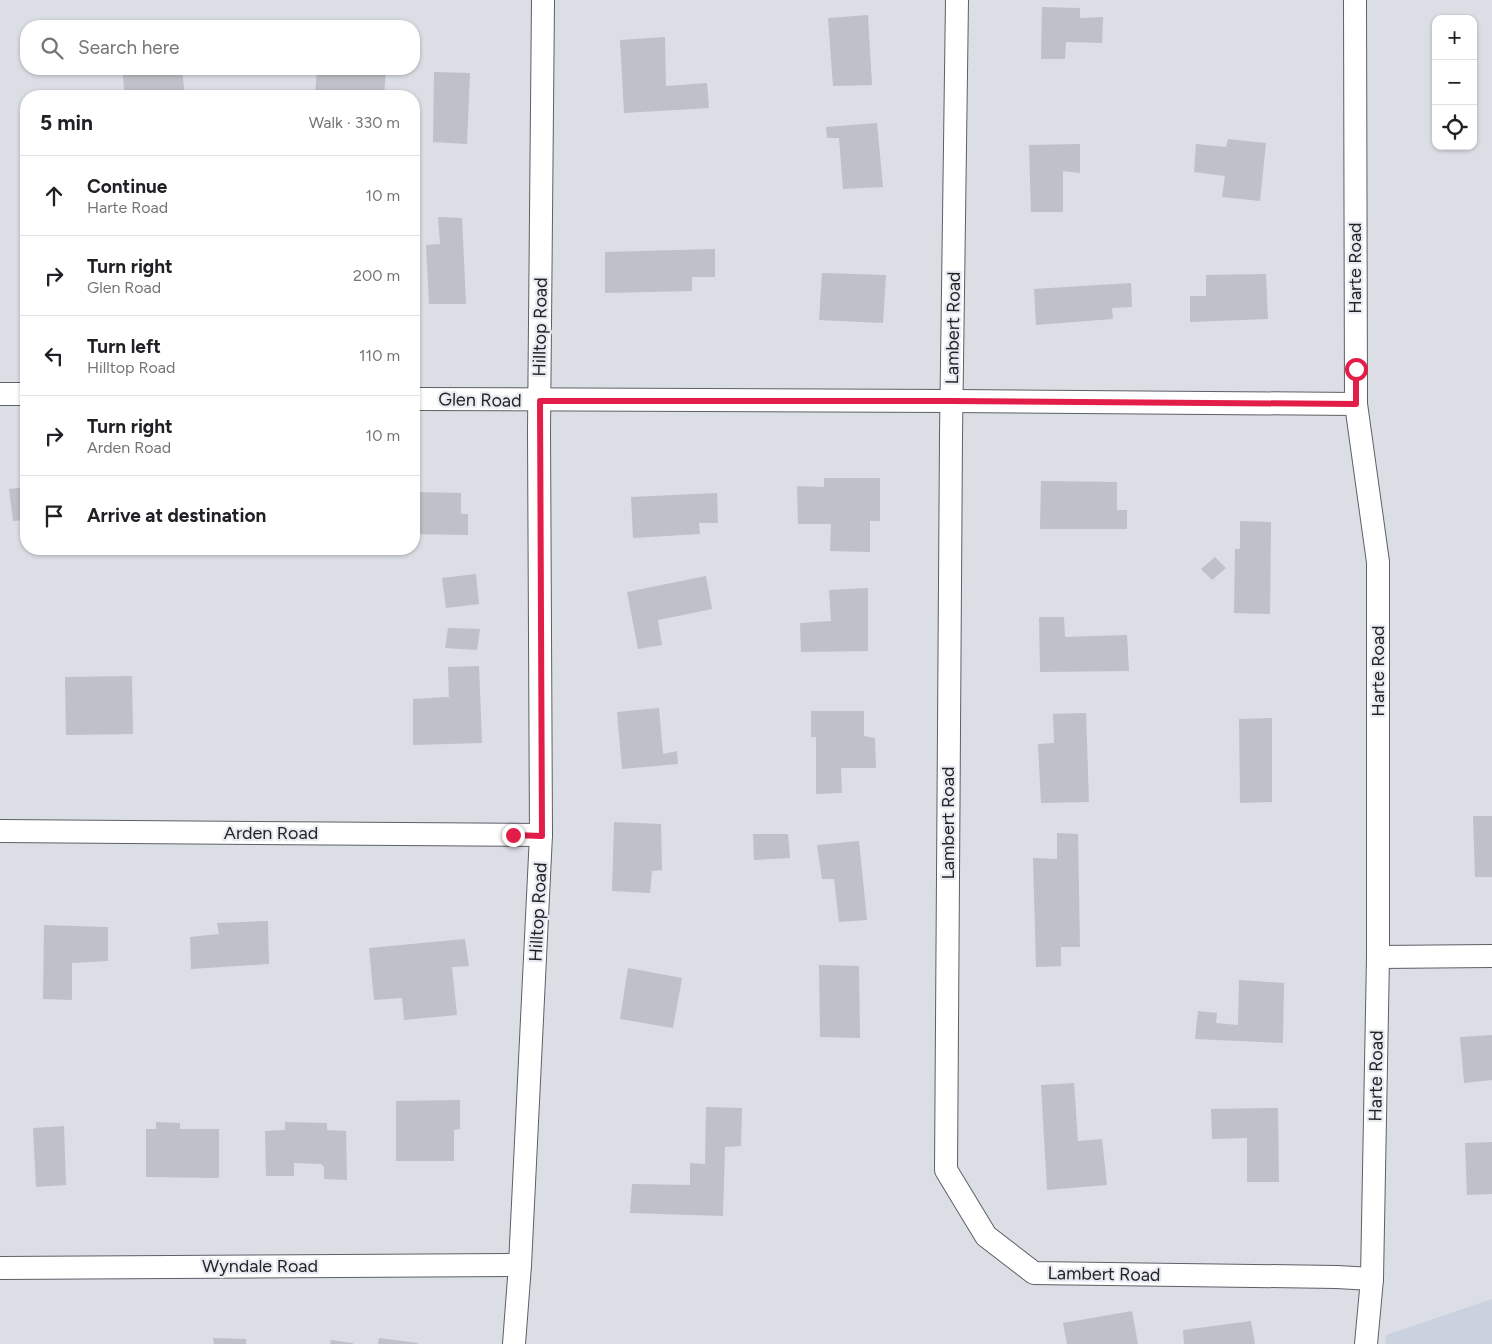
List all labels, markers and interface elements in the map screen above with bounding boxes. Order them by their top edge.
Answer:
map controls [1432,15,1477,150]
button: + [1432,15,1477,60]
search box [20,20,420,75]
icon: search [38,34,66,62]
text: Search here [78,36,180,59]
button: − [1432,60,1477,105]
button: locate [1432,105,1477,150]
text: 5 min [40,110,93,135]
text: Walk · 330 m [309,113,400,132]
text: Continue [87,175,167,198]
icon: ahead [40,182,68,210]
text: 10 m [366,186,400,205]
text: Harte Road [87,198,168,217]
street label: Harte Road [1344,222,1366,314]
text: Turn right [87,255,173,278]
icon: right [40,262,68,290]
text: 200 m [353,266,400,285]
street label: Lambert Road [941,271,965,385]
street label: Hilltop Road [528,277,552,377]
text: Glen Road [87,278,161,297]
text: Turn left [87,335,161,358]
icon: left [40,342,68,370]
text: 110 m [359,346,400,365]
text: Hilltop Road [87,358,175,377]
route start [1345,358,1368,381]
street label: Glen Road [438,388,522,412]
text: Turn right [87,415,173,438]
icon: right [40,422,68,450]
text: 10 m [366,426,400,445]
text: Arden Road [87,438,171,457]
icon: arrive [40,502,68,530]
text: Arrive at destination [87,504,266,527]
street label: Harte Road [1367,625,1389,717]
street label: Lambert Road [937,766,959,880]
street label: Arden Road [224,822,318,844]
route end [502,824,525,847]
street label: Hilltop Road [524,862,552,962]
street label: Harte Road [1364,1030,1388,1122]
street label: Wyndale Road [202,1255,318,1277]
street label: Lambert Road [1047,1262,1161,1286]

